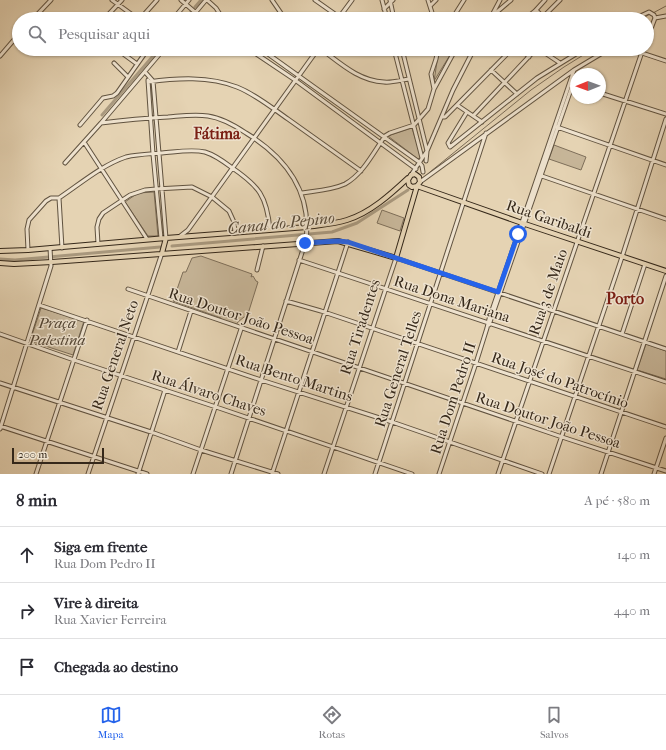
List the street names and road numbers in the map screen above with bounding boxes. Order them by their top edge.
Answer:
street label: Rua Garibaldi [504,196,595,242]
street label: Rua 3 de Maio [525,246,571,338]
street label: Rua Dona Mariana [392,272,513,327]
street label: Rua Tiradentes [336,277,384,377]
street label: Rua Doutor João Pessoa [166,284,317,348]
street label: Rua General Neto [88,297,142,413]
street label: Rua General Telles [371,308,425,430]
street label: Rua Dom Pedro II [426,339,480,456]
street label: Rua José do Patrocínio [489,348,631,412]
street label: Rua Bento Martins [233,351,355,406]
street label: Rua Álvaro Chaves [149,366,269,420]
street label: Rua Doutor João Pessoa [473,388,624,452]

